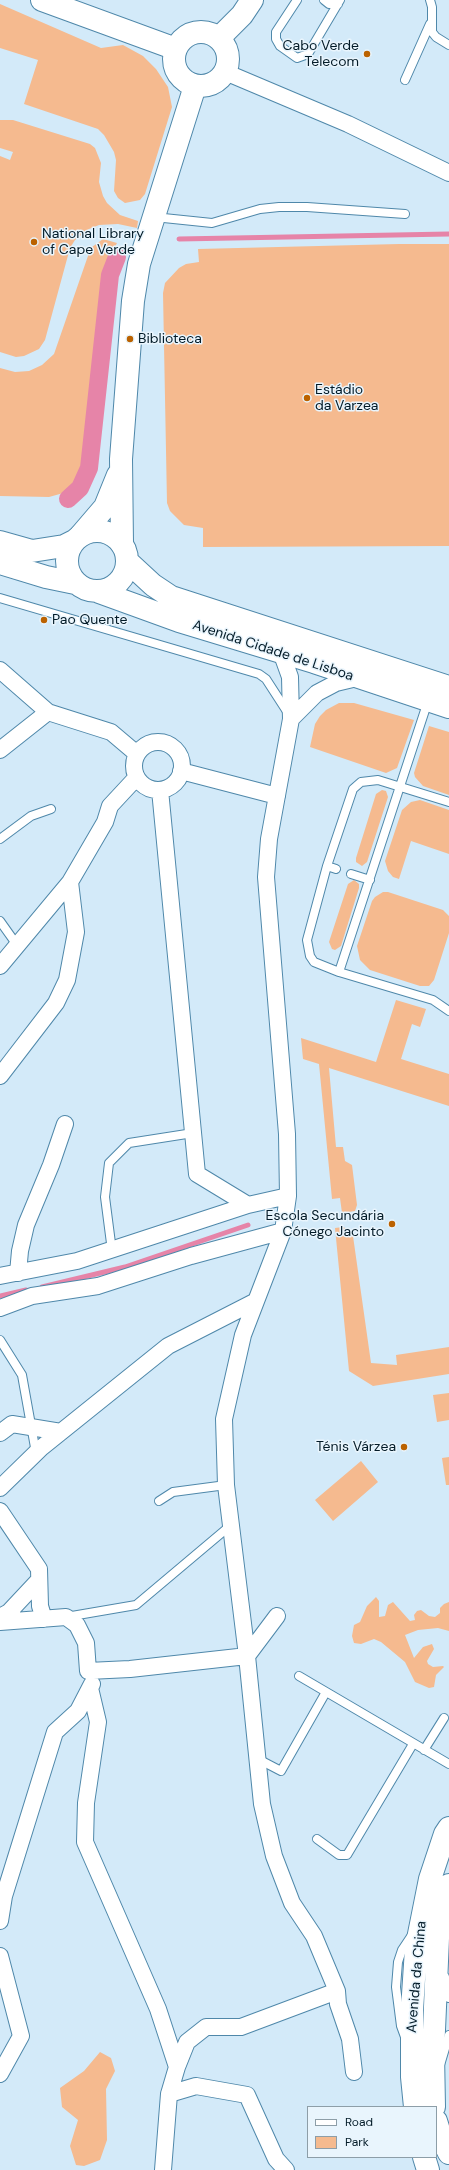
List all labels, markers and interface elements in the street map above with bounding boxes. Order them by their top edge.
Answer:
place label: Cabo Verde Telecom [283,38,359,70]
marker: Cabo Verde Telecom [362,49,372,59]
place label: National Library of Cape Verde [42,226,144,258]
marker: National Library of Cape Verde [29,237,39,247]
place label: Biblioteca [138,331,202,347]
marker: Biblioteca [125,334,135,344]
place label: Estádio da Varzea [315,382,378,414]
marker: Estádio da Varzea [302,393,312,403]
place label: Pao Quente [52,612,128,628]
marker: Pao Quente [39,615,49,625]
street label: Avenida Cidade de Lisboa [190,617,356,685]
place label: Escola Secundária Cónego Jacinto [266,1208,384,1240]
marker: Escola Secundária Cónego Jacinto [387,1219,397,1229]
place label: Ténis Várzea [316,1439,396,1455]
marker: Ténis Várzea [399,1442,409,1452]
street label: Avenida da China [404,1920,430,2034]
legend [307,2106,437,2158]
text: Road [345,2114,373,2130]
text: Park [345,2134,369,2150]

